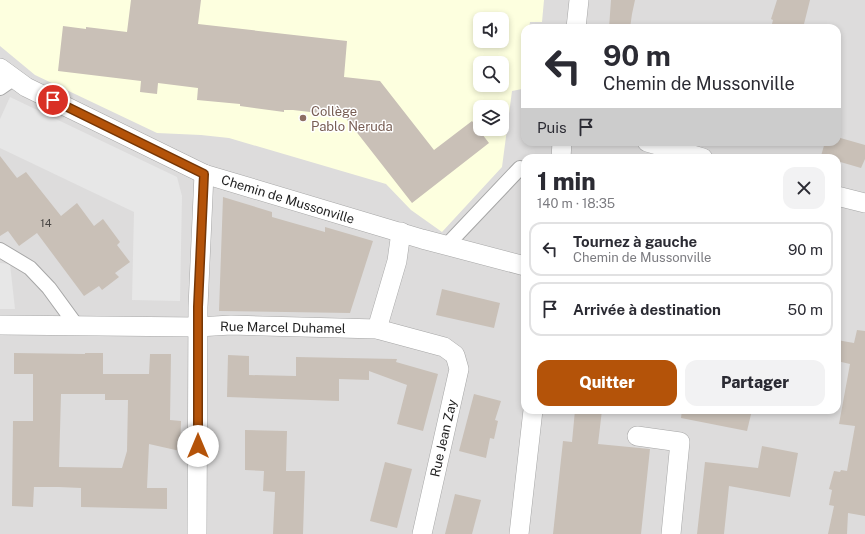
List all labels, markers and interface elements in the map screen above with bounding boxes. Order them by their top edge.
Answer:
map controls [473,12,509,136]
button: sound [473,12,509,48]
text: 90 m [603,39,671,72]
icon: left [537,40,589,92]
button: search [473,56,509,92]
text: Chemin de Mussonville [603,73,795,94]
pin [36,83,70,117]
icon: arrive [42,89,64,111]
button: layers [473,100,509,136]
place label: Collège Pablo Neruda [311,104,393,134]
marker: Collège Pablo Neruda [298,113,308,123]
icon: arrive [575,116,597,138]
text: Puis [537,119,567,136]
text: 1 min [537,167,596,195]
button: close [783,167,825,209]
street label: Chemin de Mussonville [219,172,356,227]
text: 140 m · 18:35 [537,196,615,211]
house number: 14 [40,217,52,229]
text: Tournez à gauche [573,233,697,250]
icon: left [539,238,561,260]
text: 90 m [788,241,823,258]
text: Chemin de Mussonville [573,250,711,265]
icon: arrive [539,298,561,320]
text: Arrivée à destination [573,301,721,318]
text: 50 m [788,301,823,318]
street label: Rue Marcel Duhamel [220,319,346,336]
button: Quitter [537,360,677,406]
button: Partager [685,360,825,406]
street label: Rue Jean Zay [427,398,460,478]
position arrow [177,425,219,467]

